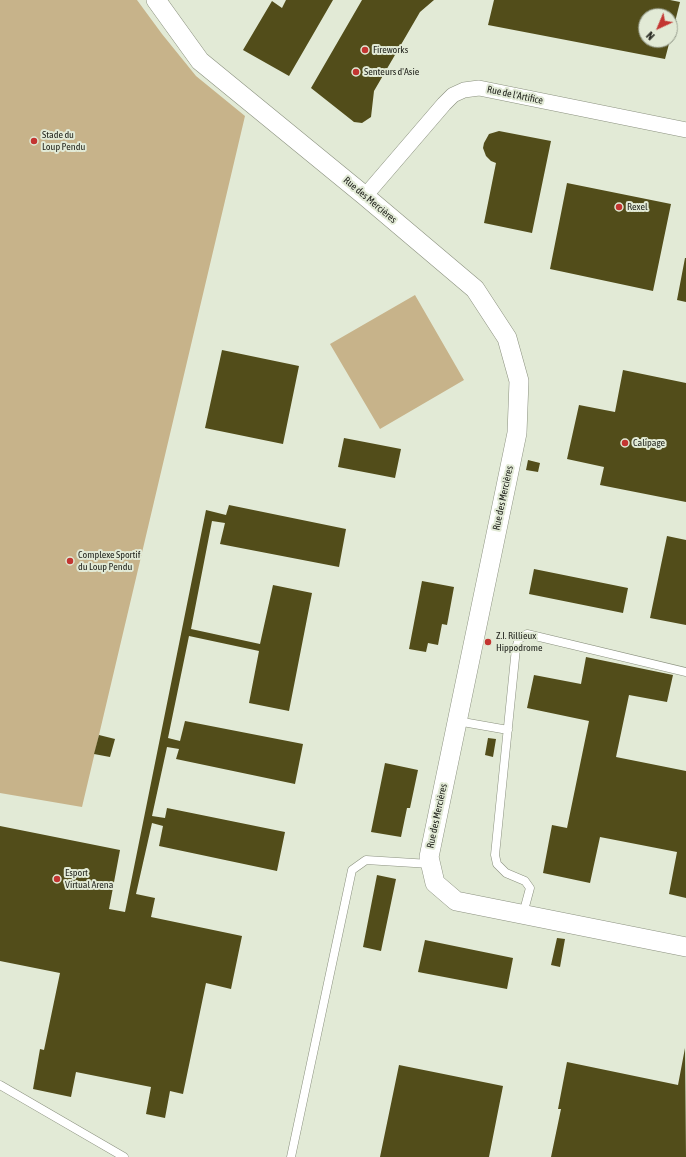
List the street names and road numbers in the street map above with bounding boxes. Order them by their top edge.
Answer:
street label: Rue de l'Artifice [486,83,544,107]
street label: Rue des Mercières [341,174,399,226]
street label: Rue des Mercières [490,465,516,531]
street label: Rue des Mercières [424,783,450,849]

